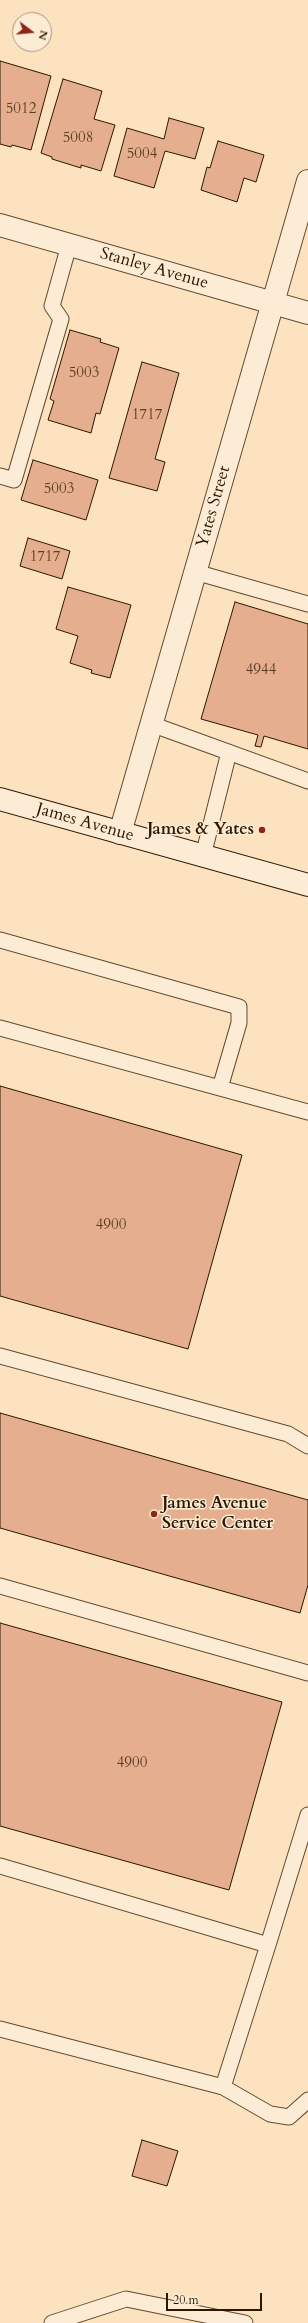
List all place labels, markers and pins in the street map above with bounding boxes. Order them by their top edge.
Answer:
place label: James & Yates [147,820,254,840]
marker: James & Yates [257,825,267,835]
place label: James Avenue Service Center [162,1494,273,1534]
marker: James Avenue Service Center [149,1509,159,1519]

